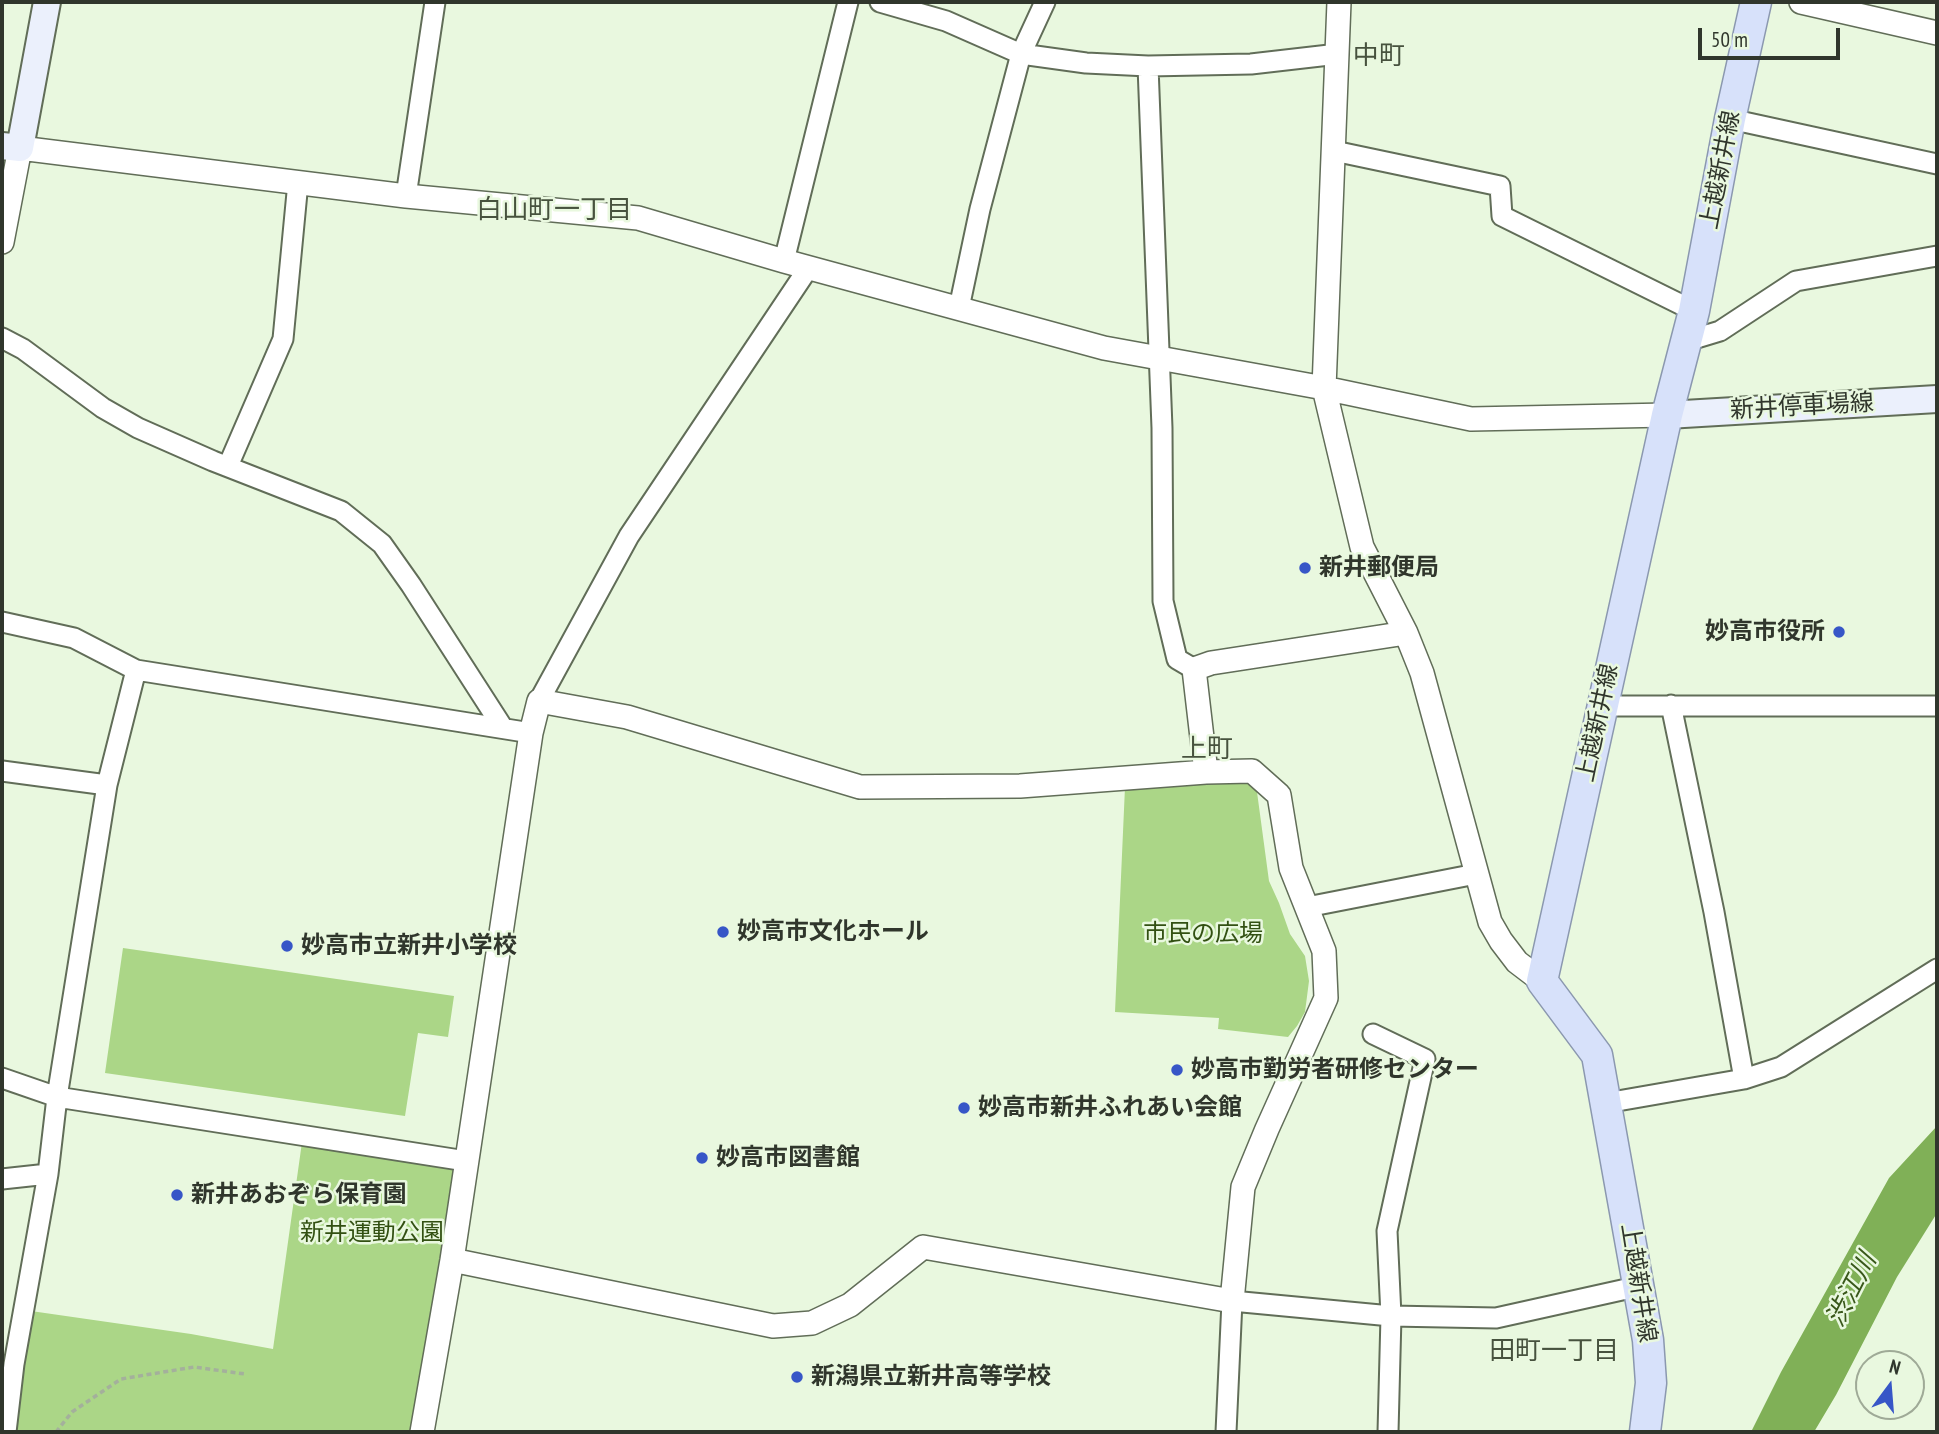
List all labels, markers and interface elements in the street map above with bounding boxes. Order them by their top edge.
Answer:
scale bar [1701,14,1843,58]
text: 50 m [1711,26,1748,53]
district label: 中町 [1353,41,1405,73]
street label: 上越新井線 [1695,108,1747,232]
district label: 白山町一丁目 [476,195,632,227]
street label: 新井停車場線 [1729,389,1875,425]
place label: 新井郵便局 [1319,554,1439,582]
marker: 新井郵便局 [1297,560,1313,576]
place label: 妙高市役所 [1705,618,1825,646]
marker: 妙高市役所 [1831,624,1847,640]
street label: 上越新井線 [1571,661,1625,785]
district label: 上町 [1181,734,1233,766]
place label: 妙高市文化ホール [737,918,929,946]
park label: 市民の広場 [1143,920,1263,948]
marker: 妙高市文化ホール [715,924,731,940]
place label: 妙高市立新井小学校 [301,932,517,960]
marker: 妙高市立新井小学校 [279,938,295,954]
place label: 妙高市勤労者研修センター [1191,1056,1479,1084]
marker: 妙高市勤労者研修センター [1169,1062,1185,1078]
place label: 妙高市新井ふれあい会館 [978,1094,1242,1122]
marker: 妙高市新井ふれあい会館 [956,1100,972,1116]
place label: 妙高市図書館 [716,1144,860,1172]
marker: 妙高市図書館 [694,1150,710,1166]
place label: 新井あおぞら保育園 [191,1181,407,1209]
marker: 新井あおぞら保育園 [169,1187,185,1203]
park label: 新井運動公園 [300,1219,444,1247]
street label: 上越新井線 [1614,1221,1662,1345]
water label: 渋江川 [1820,1248,1884,1332]
district label: 田町一丁目 [1489,1336,1619,1368]
north arrow [1855,1350,1925,1420]
text: N [1887,1354,1903,1380]
place label: 新潟県立新井高等学校 [811,1363,1051,1391]
marker: 新潟県立新井高等学校 [789,1369,805,1385]

